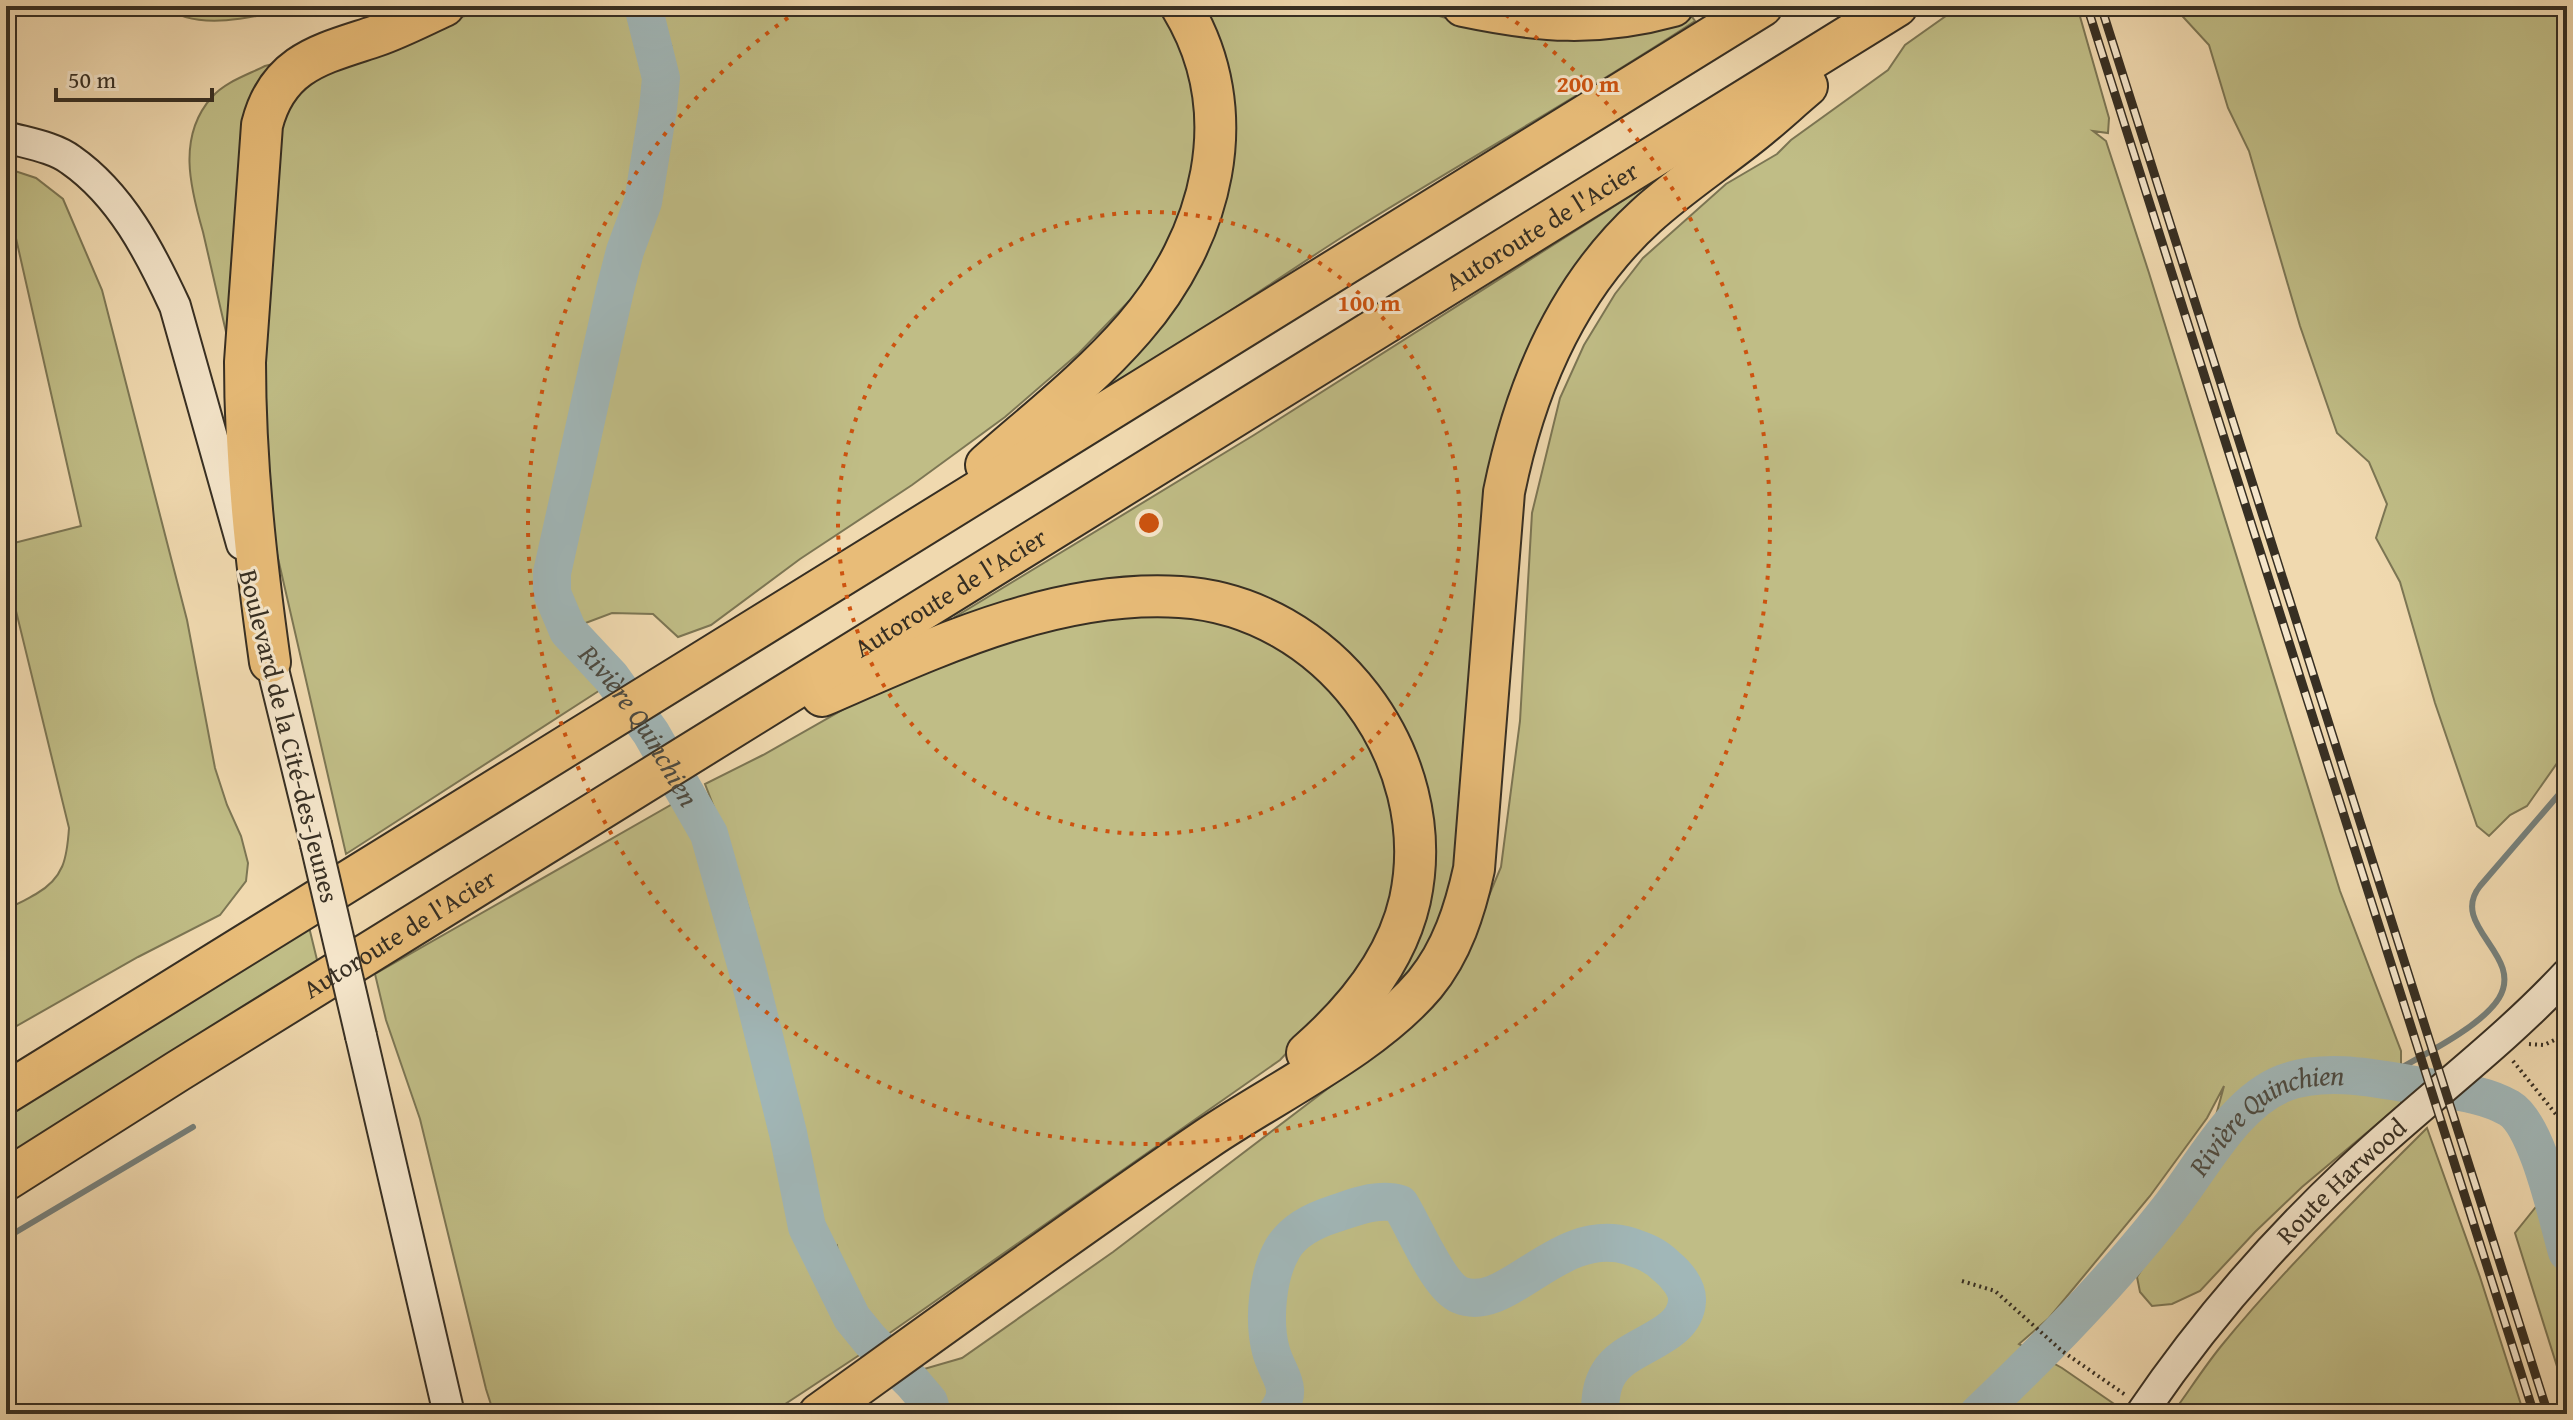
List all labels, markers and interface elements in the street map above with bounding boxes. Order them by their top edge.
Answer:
scale bar [56,52,212,102]
text: 50 m [68,62,116,97]
text: 200 m [1556,66,1620,101]
street label: Autoroute de l'Acier [1438,151,1646,300]
text: 100 m [1337,285,1401,320]
centre of rings [1135,509,1163,537]
street label: Autoroute de l'Acier [846,517,1054,667]
street label: Boulevard de la Cité-des-Jeunes [229,565,350,907]
water label: Rivière Quinchien [569,634,710,814]
street label: Autoroute de l'Acier [295,859,503,1008]
water label: Rivière Quinchien [2177,1054,2345,1185]
street label: Route Harwood [2266,1108,2415,1253]

